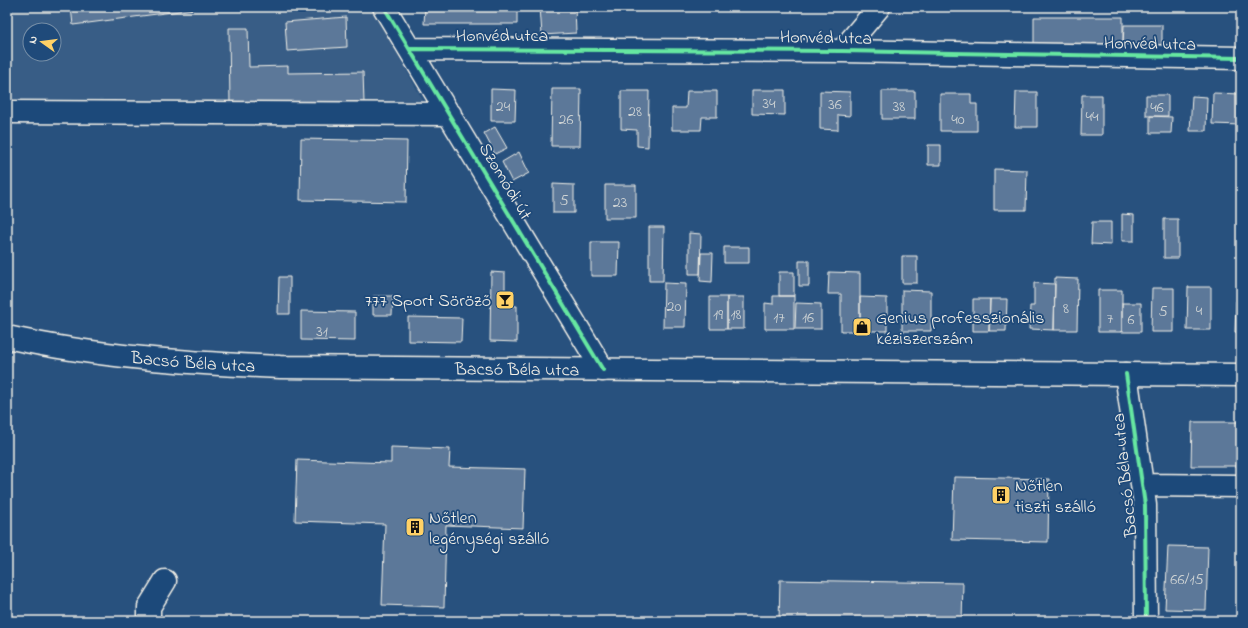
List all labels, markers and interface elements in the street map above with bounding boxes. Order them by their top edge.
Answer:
north arrow [22,22,62,62]
street label: Honvéd utca [456,24,548,50]
street label: Honvéd utca [780,25,872,53]
street label: Honvéd utca [1104,31,1196,59]
text: N [25,34,42,45]
house number: 34 [762,92,776,116]
house number: 36 [828,93,842,117]
house number: 24 [496,95,511,119]
house number: 38 [893,95,905,119]
house number: 46 [1150,96,1164,120]
house number: 28 [628,100,642,124]
house number: 44 [1085,105,1099,129]
house number: 26 [559,108,574,132]
house number: 40 [951,108,965,132]
street label: Szomódi út [471,139,538,226]
house number: 5 [559,189,569,213]
house number: 23 [613,191,627,215]
place label: 777 Sport Söröző [365,289,491,315]
bar icon: 777 Sport Söröző [494,289,516,311]
house number: 20 [667,295,682,319]
house number: 8 [1063,297,1069,321]
house number: 4 [1196,299,1203,323]
house number: 5 [1158,300,1168,324]
house number: 19 [713,303,723,327]
house number: 18 [730,303,742,327]
house number: 17 [773,306,785,330]
house number: 16 [802,306,814,330]
place label: Genius professzionális kéziszerszám [876,306,1044,353]
house number: 7 [1107,307,1114,331]
house number: 6 [1127,308,1135,332]
shop icon: Genius professzionális kéziszerszám [851,316,873,338]
house number: 31 [316,320,328,344]
street label: Bacsó Béla utca [129,346,256,381]
street label: Bacsó Béla utca [454,357,579,384]
street label: Bacsó Béla utca [1107,412,1146,539]
place label: Nőtlen tiszti szálló [1015,474,1096,521]
building icon: Nőtlen tiszti szálló [990,484,1012,506]
place label: Nőtlen legénységi szálló [429,506,549,554]
building icon: Nőtlen legénységi szálló [404,516,426,538]
house number: 66/15 [1170,568,1204,592]

